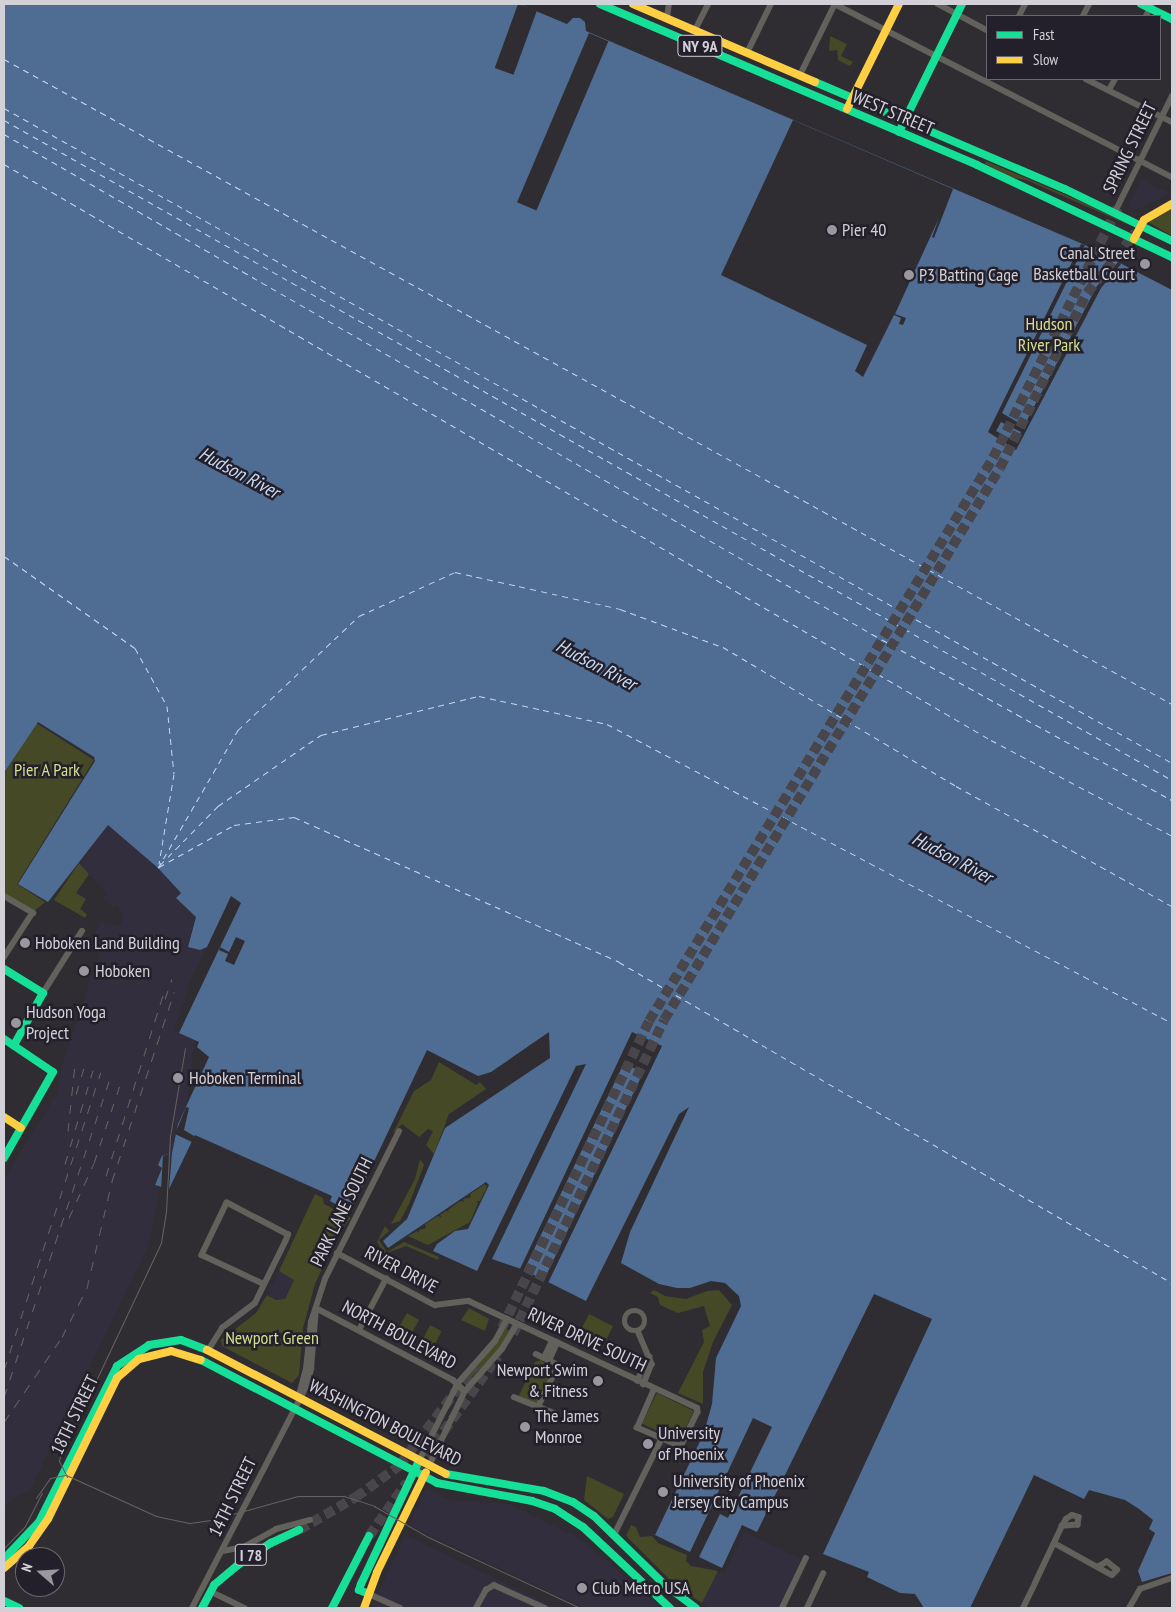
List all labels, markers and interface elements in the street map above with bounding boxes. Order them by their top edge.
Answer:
legend [986,15,1161,80]
text: Fast [1033,25,1054,44]
road number: NY 9A [676,32,724,59]
text: Slow [1033,50,1058,69]
street label: WEST STREET [849,86,937,140]
street label: SPRING STREET [1099,99,1161,197]
place label: Pier 40 [842,219,886,241]
marker: Pier 40 [826,224,838,236]
place label: Canal Street Basketball Court [1033,243,1135,286]
marker: Canal Street Basketball Court [1139,258,1151,270]
place label: P3 Batting Cage [919,264,1018,286]
marker: P3 Batting Cage [903,269,915,281]
park label: Hudson River Park [1018,314,1080,356]
water label: Hudson River [195,442,283,504]
water label: Hudson River [552,634,640,696]
park label: Pier A Park [13,759,81,781]
water label: Hudson River [908,827,996,889]
place label: Hoboken Land Building [35,932,180,954]
marker: Hoboken Land Building [19,937,31,949]
place label: Hoboken [95,960,150,982]
marker: Hoboken [77,964,91,978]
place label: Hudson Yoga Project [26,1002,106,1044]
marker: Hudson Yoga Project [10,1017,22,1029]
place label: Hoboken Terminal [189,1067,301,1089]
marker: Hoboken Terminal [171,1071,185,1085]
street label: PARK LANE SOUTH [306,1154,378,1270]
street label: RIVER DRIVE [361,1242,441,1298]
street label: NORTH BOULEVARD [338,1296,460,1374]
street label: RIVER DRIVE SOUTH [524,1303,650,1377]
park label: Newport Green [225,1327,319,1349]
place label: Newport Swim & Fitness [497,1360,588,1402]
street label: 18TH STREET [47,1372,103,1458]
street label: WASHINGTON BOULEVARD [305,1375,465,1471]
marker: Newport Swim & Fitness [592,1375,604,1387]
place label: The James Monroe [535,1406,599,1448]
marker: The James Monroe [519,1421,531,1433]
place label: University of Phoenix [658,1423,725,1466]
marker: University of Phoenix [642,1438,654,1450]
street label: 14TH STREET [205,1454,261,1540]
place label: University of Phoenix Jersey City Campus [673,1471,805,1514]
marker: University of Phoenix Jersey City Campus [657,1486,669,1498]
road number: I 78 [235,1542,267,1568]
north arrow [15,1547,65,1597]
text: N [17,1561,37,1574]
place label: Club Metro USA [592,1577,690,1599]
marker: Club Metro USA [576,1582,588,1594]

